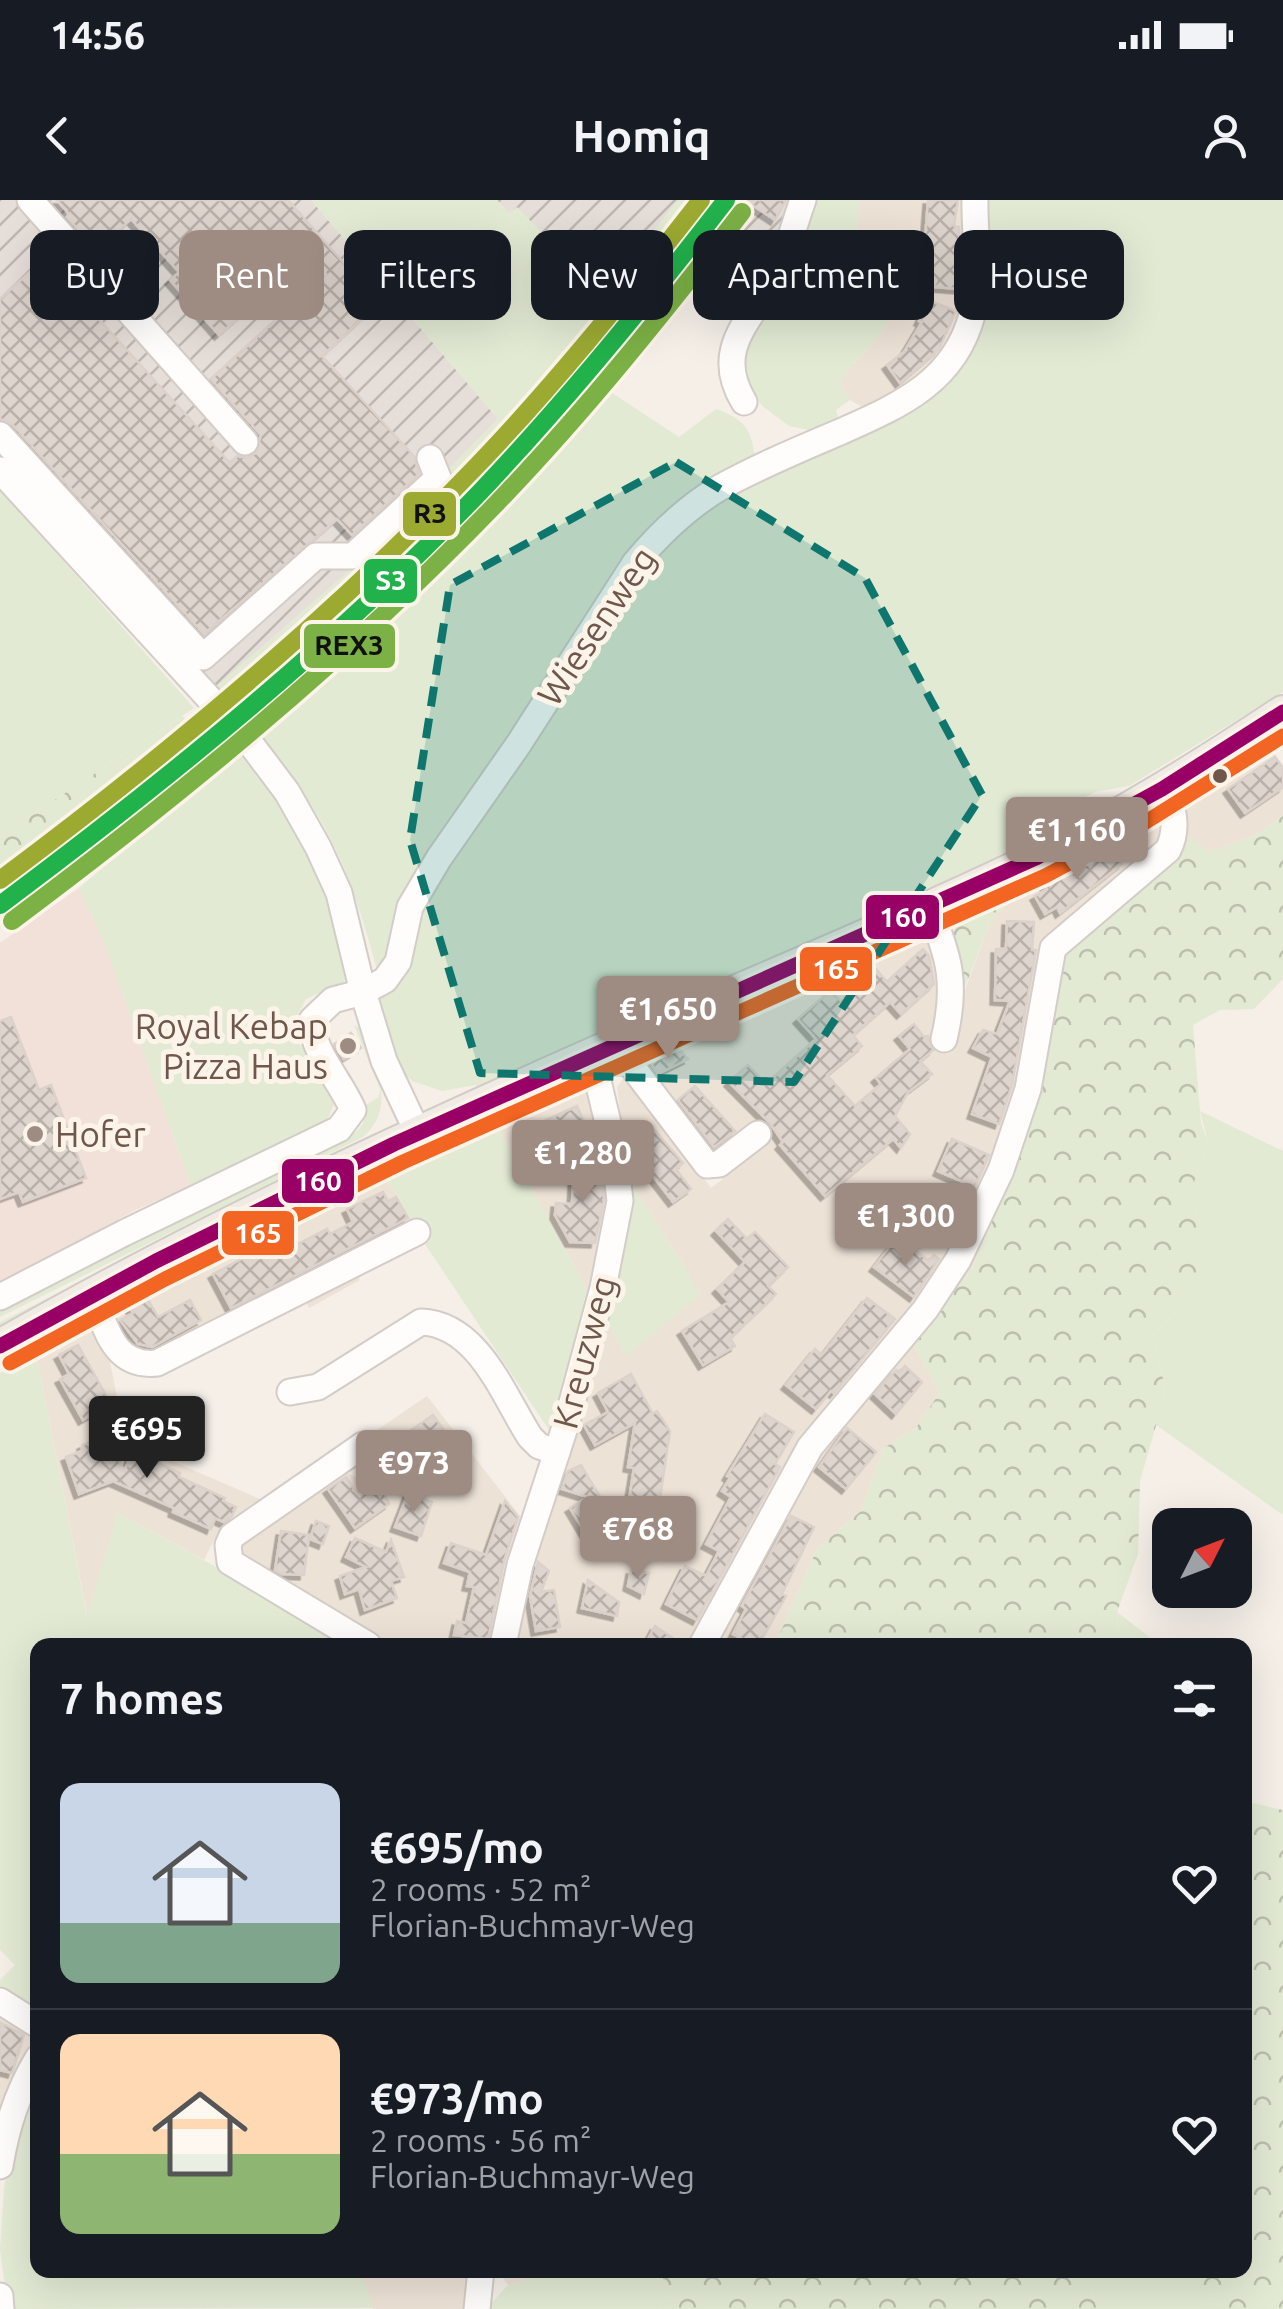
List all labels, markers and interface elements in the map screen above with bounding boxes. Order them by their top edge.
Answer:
text: 14:56 [50,14,145,56]
icon: back [30,108,85,163]
icon: person [1198,108,1253,163]
text: Homiq [573,110,710,161]
chip: Buy [30,230,159,320]
chip: Rent [179,230,324,320]
chip: Filters [344,230,511,320]
chip: New [531,230,673,320]
chip: Apartment [693,230,934,320]
chip: House [954,230,1124,320]
line badge: R3 [401,490,458,538]
text: R3 [413,497,447,528]
street label: Wiesenweg [529,539,663,713]
line badge: S3 [362,557,419,605]
text: S3 [375,564,407,595]
line badge: REX3 [302,622,397,670]
text: REX3 [314,629,384,660]
unlabelled marker [1210,766,1230,786]
pin: €1,160 [996,797,1158,882]
text: €1,160 [1028,811,1126,847]
line badge: 160 [864,893,941,941]
text: 160 [879,901,927,932]
line badge: 165 [798,945,874,993]
text: 165 [812,953,860,984]
pin: €1,650 [587,976,749,1061]
text: €1,650 [619,990,717,1026]
place label: Royal Kebap Pizza Haus [135,1006,328,1086]
marker: Royal Kebap Pizza Haus [337,1035,359,1057]
place label: Hofer [55,1114,146,1154]
pin: €1,280 [502,1120,664,1205]
marker: Hofer [24,1123,46,1145]
text: €1,280 [534,1134,632,1170]
line badge: 160 [280,1157,356,1205]
text: 160 [294,1165,342,1196]
pin: €1,300 [825,1183,987,1268]
text: €1,300 [857,1197,955,1233]
line badge: 165 [220,1209,296,1257]
text: 165 [234,1217,282,1248]
street label: Kreuzweg [544,1271,624,1433]
pin: €695 [88,1396,206,1481]
text: €695 [111,1410,183,1446]
pin: €973 [355,1430,473,1515]
text: €973 [378,1444,450,1480]
pin: €768 [579,1496,697,1581]
north arrow [1152,1508,1252,1608]
map controls [1152,1508,1252,1608]
text: €768 [602,1510,674,1546]
icon: filters [1167,1671,1222,1726]
text: 7 homes [60,1675,224,1722]
icon: home [140,1823,260,1943]
text: €695/mo [370,1824,544,1871]
icon: heart [1167,1856,1222,1911]
text: 2 rooms · 52 m² [370,1871,591,1907]
text: Florian-Buchmayr-Weg [370,1907,695,1943]
icon: home [140,2074,260,2194]
text: €973/mo [370,2075,544,2122]
icon: heart [1167,2107,1222,2162]
text: 2 rooms · 56 m² [370,2122,591,2158]
text: Florian-Buchmayr-Weg [370,2158,695,2194]

